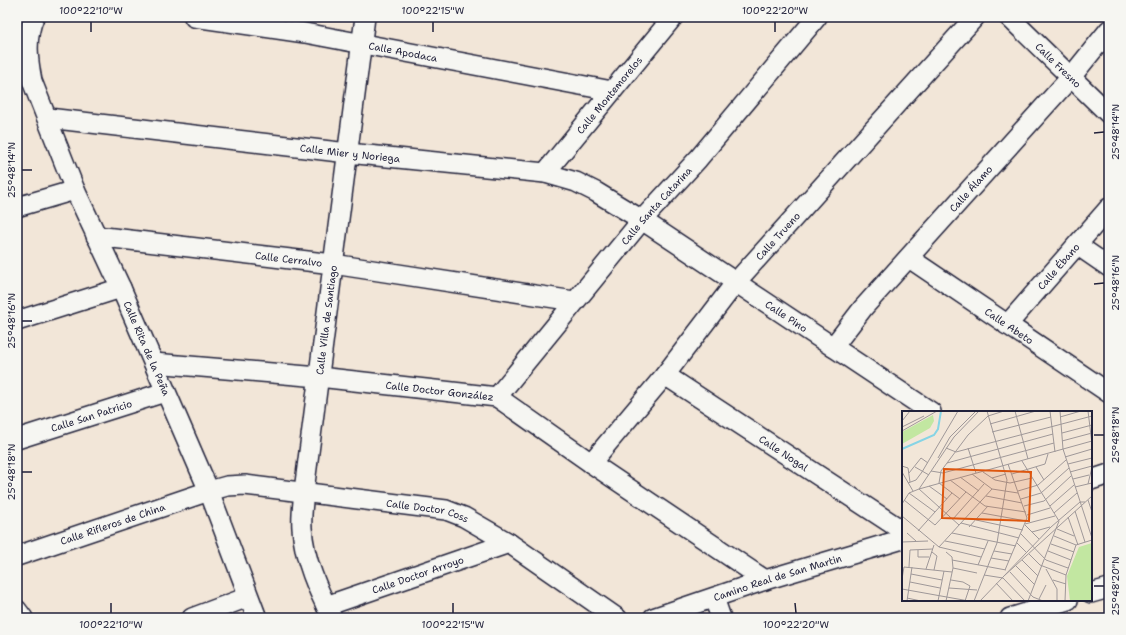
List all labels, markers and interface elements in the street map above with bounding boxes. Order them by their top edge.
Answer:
text: 100°22'10"W [59,4,123,17]
text: 100°22'15"W [402,4,465,17]
text: 100°22'20"W [742,4,809,17]
street label: Calle Apodaca [368,39,439,65]
street label: Calle Fresno [1032,40,1084,91]
street label: Calle Montemorelos [574,54,645,137]
text: 25°48'14"N [1109,104,1122,160]
street label: Calle Mier y Noriega [299,141,401,165]
text: 25°48'14"N [5,142,18,198]
street label: Calle Santa Catarina [618,163,695,248]
street label: Calle Álamo [947,163,995,215]
street label: Calle Trueno [753,210,803,263]
street label: Calle Ébano [1035,241,1082,292]
street label: Calle Cerralvo [254,249,323,270]
text: 25°48'16"N [1109,255,1122,311]
street label: Calle Villa de Santiago [313,264,340,376]
text: 25°48'16"N [5,293,18,349]
street label: Calle Pino [763,298,810,335]
street label: Calle Rita de la Peña [120,299,173,398]
street label: Calle Abeto [982,305,1036,347]
street label: Calle Doctor González [385,379,494,404]
street label: Calle San Patricio [49,397,134,435]
text: 25°48'18"N [1109,407,1122,463]
inset map [902,411,1092,601]
street label: Calle Nogal [756,432,811,474]
text: 25°48'18"N [5,444,18,500]
street label: Calle Doctor Coss [385,497,471,526]
street label: Calle Rifleros de China [59,500,168,548]
street label: Camino Real de San Martin [712,552,843,604]
street label: Calle Doctor Arroyo [370,553,466,597]
text: 25°48'20"N [1109,556,1122,616]
text: 100°22'10"W [79,618,143,631]
text: 100°22'15"W [422,618,485,631]
text: 100°22'20"W [763,618,830,631]

